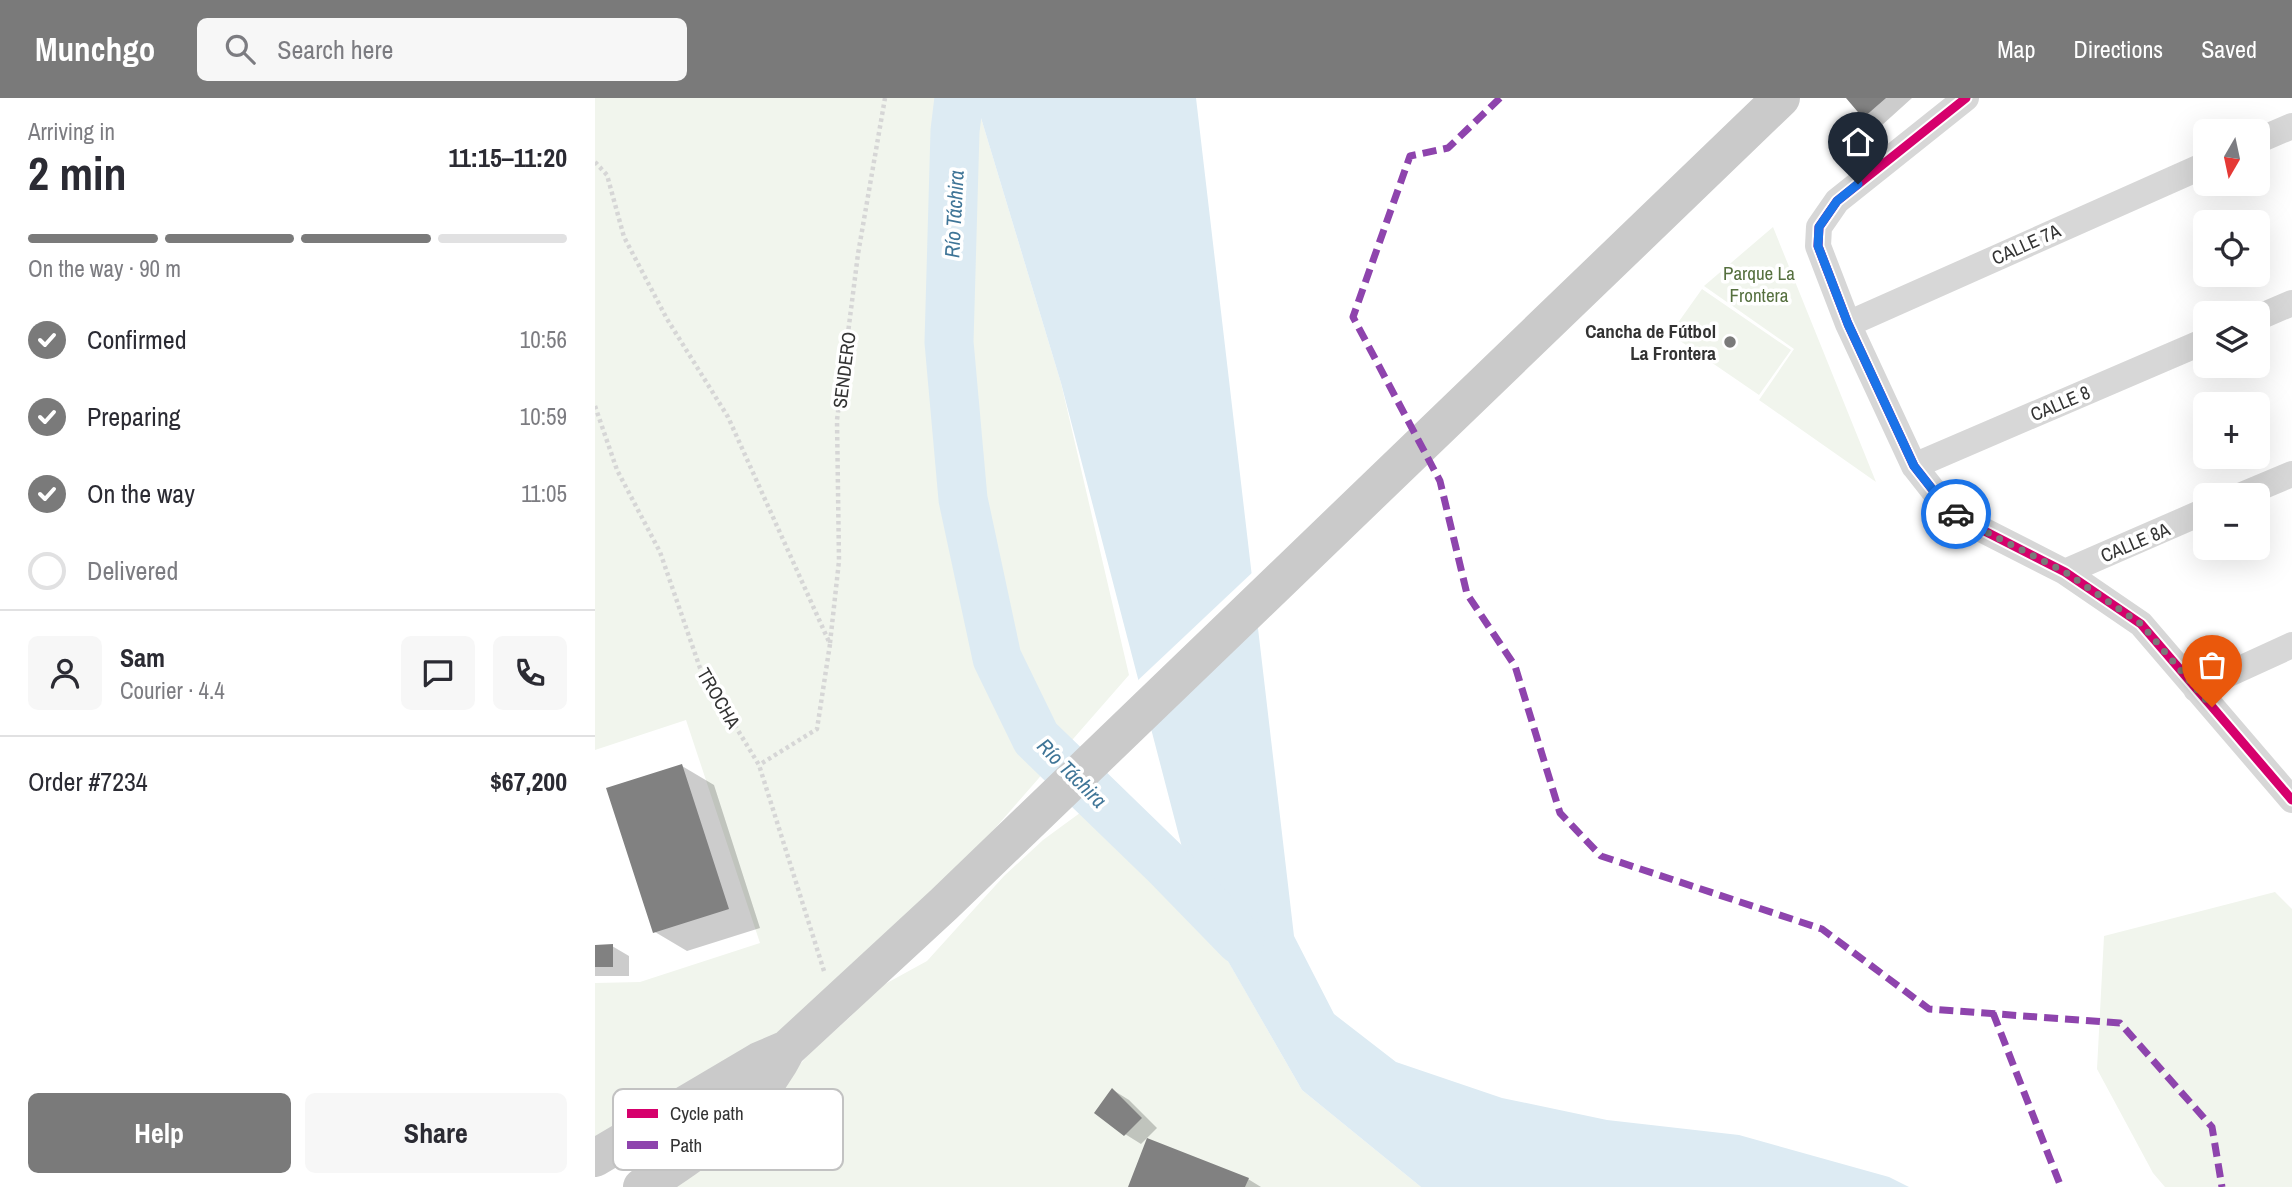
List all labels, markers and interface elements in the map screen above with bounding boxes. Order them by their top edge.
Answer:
search box [197,18,687,81]
text: Munchgo [35,27,155,71]
icon: search [221,30,259,68]
text: Search here [277,32,393,67]
text: Map [1997,33,2035,65]
text: Directions [2073,33,2163,65]
text: Saved [2201,33,2257,65]
pin [1828,112,1888,184]
text: Arriving in [28,116,115,147]
north arrow [2193,119,2270,196]
map controls [2193,119,2270,560]
icon: home [1839,123,1877,161]
text: 11:15–11:20 [448,140,567,175]
text: 2 min [28,142,127,204]
water label: Río Táchira [937,169,971,259]
button: locate [2193,210,2270,287]
street label: CALLE 7A [1987,217,2065,271]
text: On the way · 90 m [28,253,181,284]
park label: Parque La Frontera [1723,260,1795,308]
button: layers [2193,301,2270,378]
place label: Cancha de Fútbol La Frontera [1585,318,1716,366]
icon: check [28,321,66,359]
text: Confirmed [87,322,187,357]
text: 10:56 [520,324,567,355]
street label: SENDERO [826,330,862,410]
marker: Cancha de Fútbol La Frontera [1722,334,1738,350]
street label: CALLE 8 [2026,379,2094,427]
button: + [2193,392,2270,469]
icon: check [28,398,66,436]
text: Preparing [87,399,181,434]
text: 10:59 [520,401,567,432]
icon: check [28,475,66,513]
text: On the way [87,476,195,511]
text: 11:05 [521,478,567,509]
courier [1921,479,1991,549]
button: − [2193,483,2270,560]
icon: car [1937,495,1975,533]
street label: CALLE 8A [2096,516,2174,568]
text: Delivered [87,553,178,588]
pin [2182,635,2242,707]
button: person [28,636,102,710]
button: chat [401,636,475,710]
button: phone [493,636,567,710]
text: Sam [120,640,165,675]
icon: bag [2193,646,2231,684]
street label: TROCHA [691,663,747,734]
text: Courier · 4.4 [120,675,225,706]
water label: Río Táchira [1031,732,1113,814]
text: Order #7234 [28,764,148,799]
text: $67,200 [490,764,567,799]
legend [613,1089,843,1170]
button: Help [28,1093,291,1173]
button: Share [305,1093,567,1173]
text: Cycle path [670,1100,744,1126]
text: Path [670,1132,702,1158]

